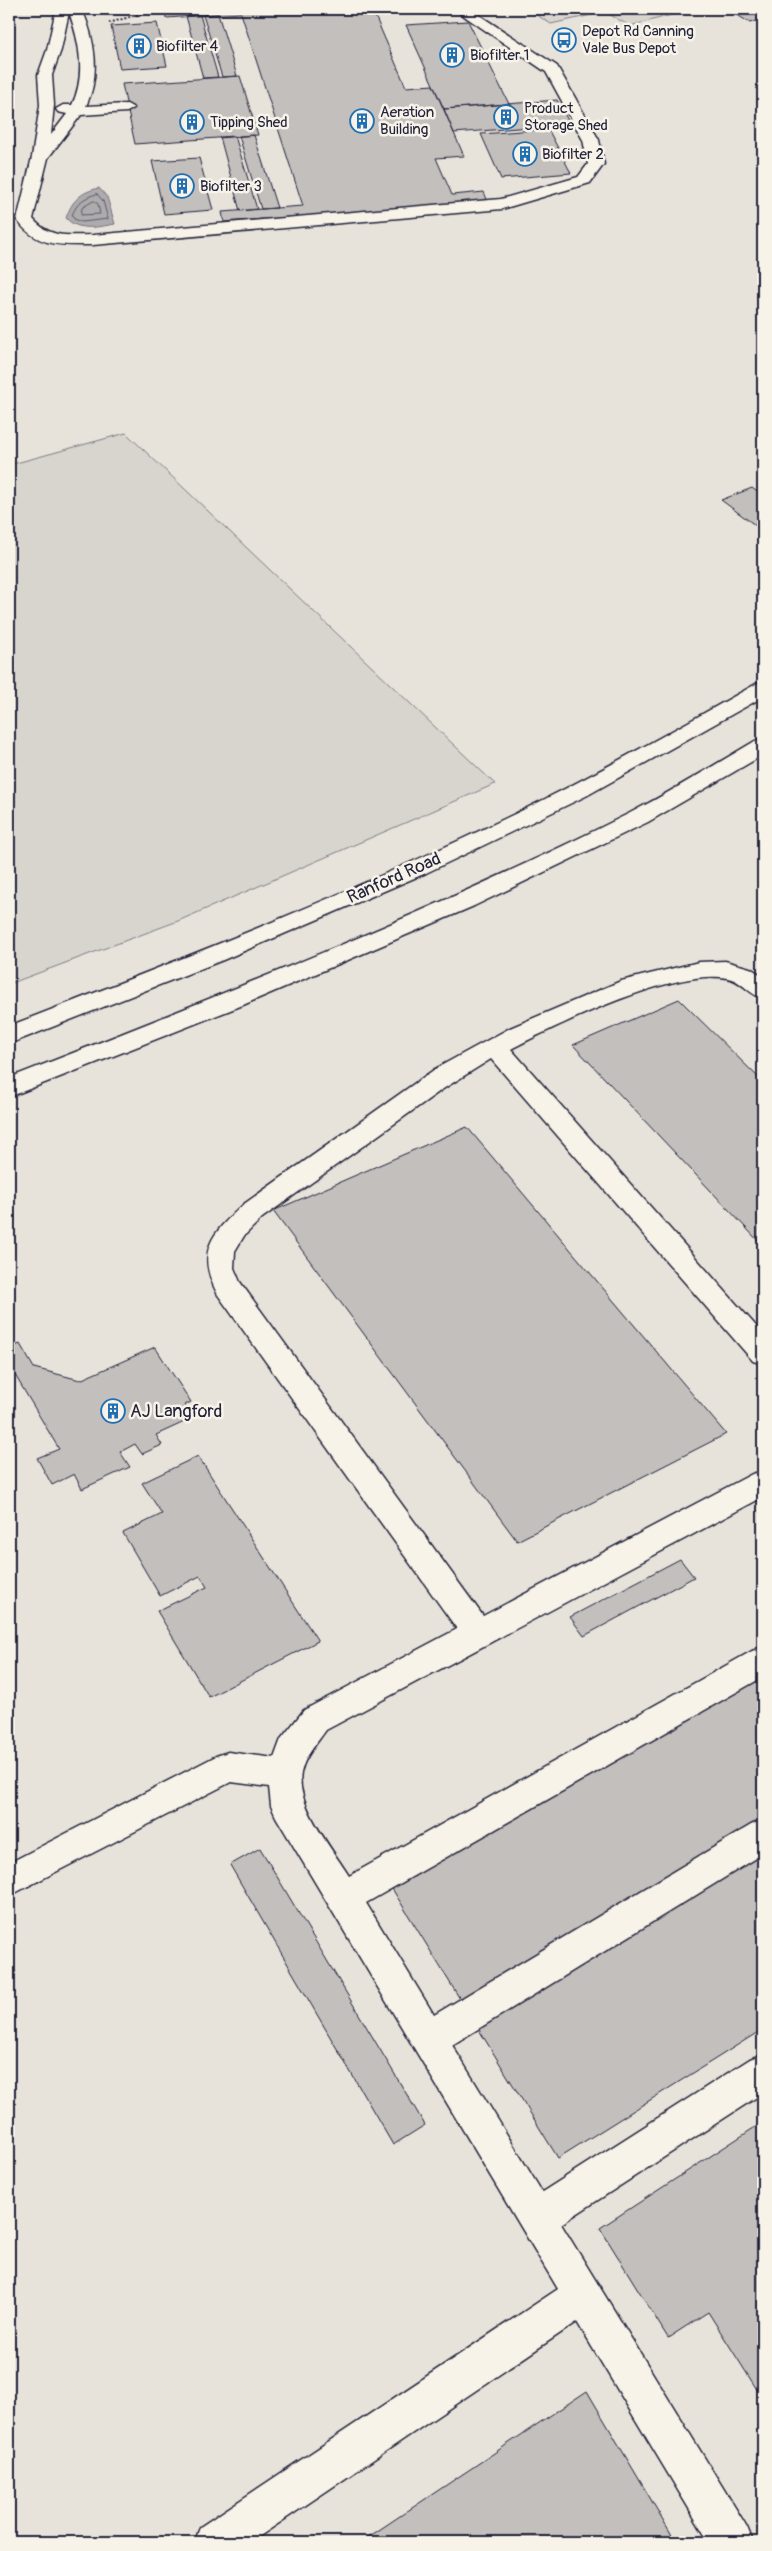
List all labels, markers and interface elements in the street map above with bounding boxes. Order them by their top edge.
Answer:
place label: Depot Rd Canning Vale Bus Depot [582,22,694,58]
bus stop icon: Depot Rd Canning Vale Bus Depot [551,27,577,53]
building icon: Biofilter 4 [126,33,152,59]
place label: Biofilter 4 [156,37,219,56]
building icon: Biofilter 1 [439,42,465,68]
place label: Biofilter 1 [470,46,529,65]
place label: Product Storage Shed [524,99,608,135]
place label: Aeration Building [380,103,434,139]
building icon: Product Storage Shed [493,104,519,130]
building icon: Aeration Building [349,108,375,134]
building icon: Tipping Shed [179,109,205,135]
place label: Tipping Shed [210,113,288,132]
building icon: Biofilter 2 [512,141,538,167]
place label: Biofilter 2 [542,145,604,164]
building icon: Biofilter 3 [169,173,195,199]
place label: Biofilter 3 [200,177,262,196]
street label: Ranford Road [343,847,445,909]
building icon: AJ Langford [100,1398,126,1424]
place label: AJ Langford [130,1400,222,1423]

